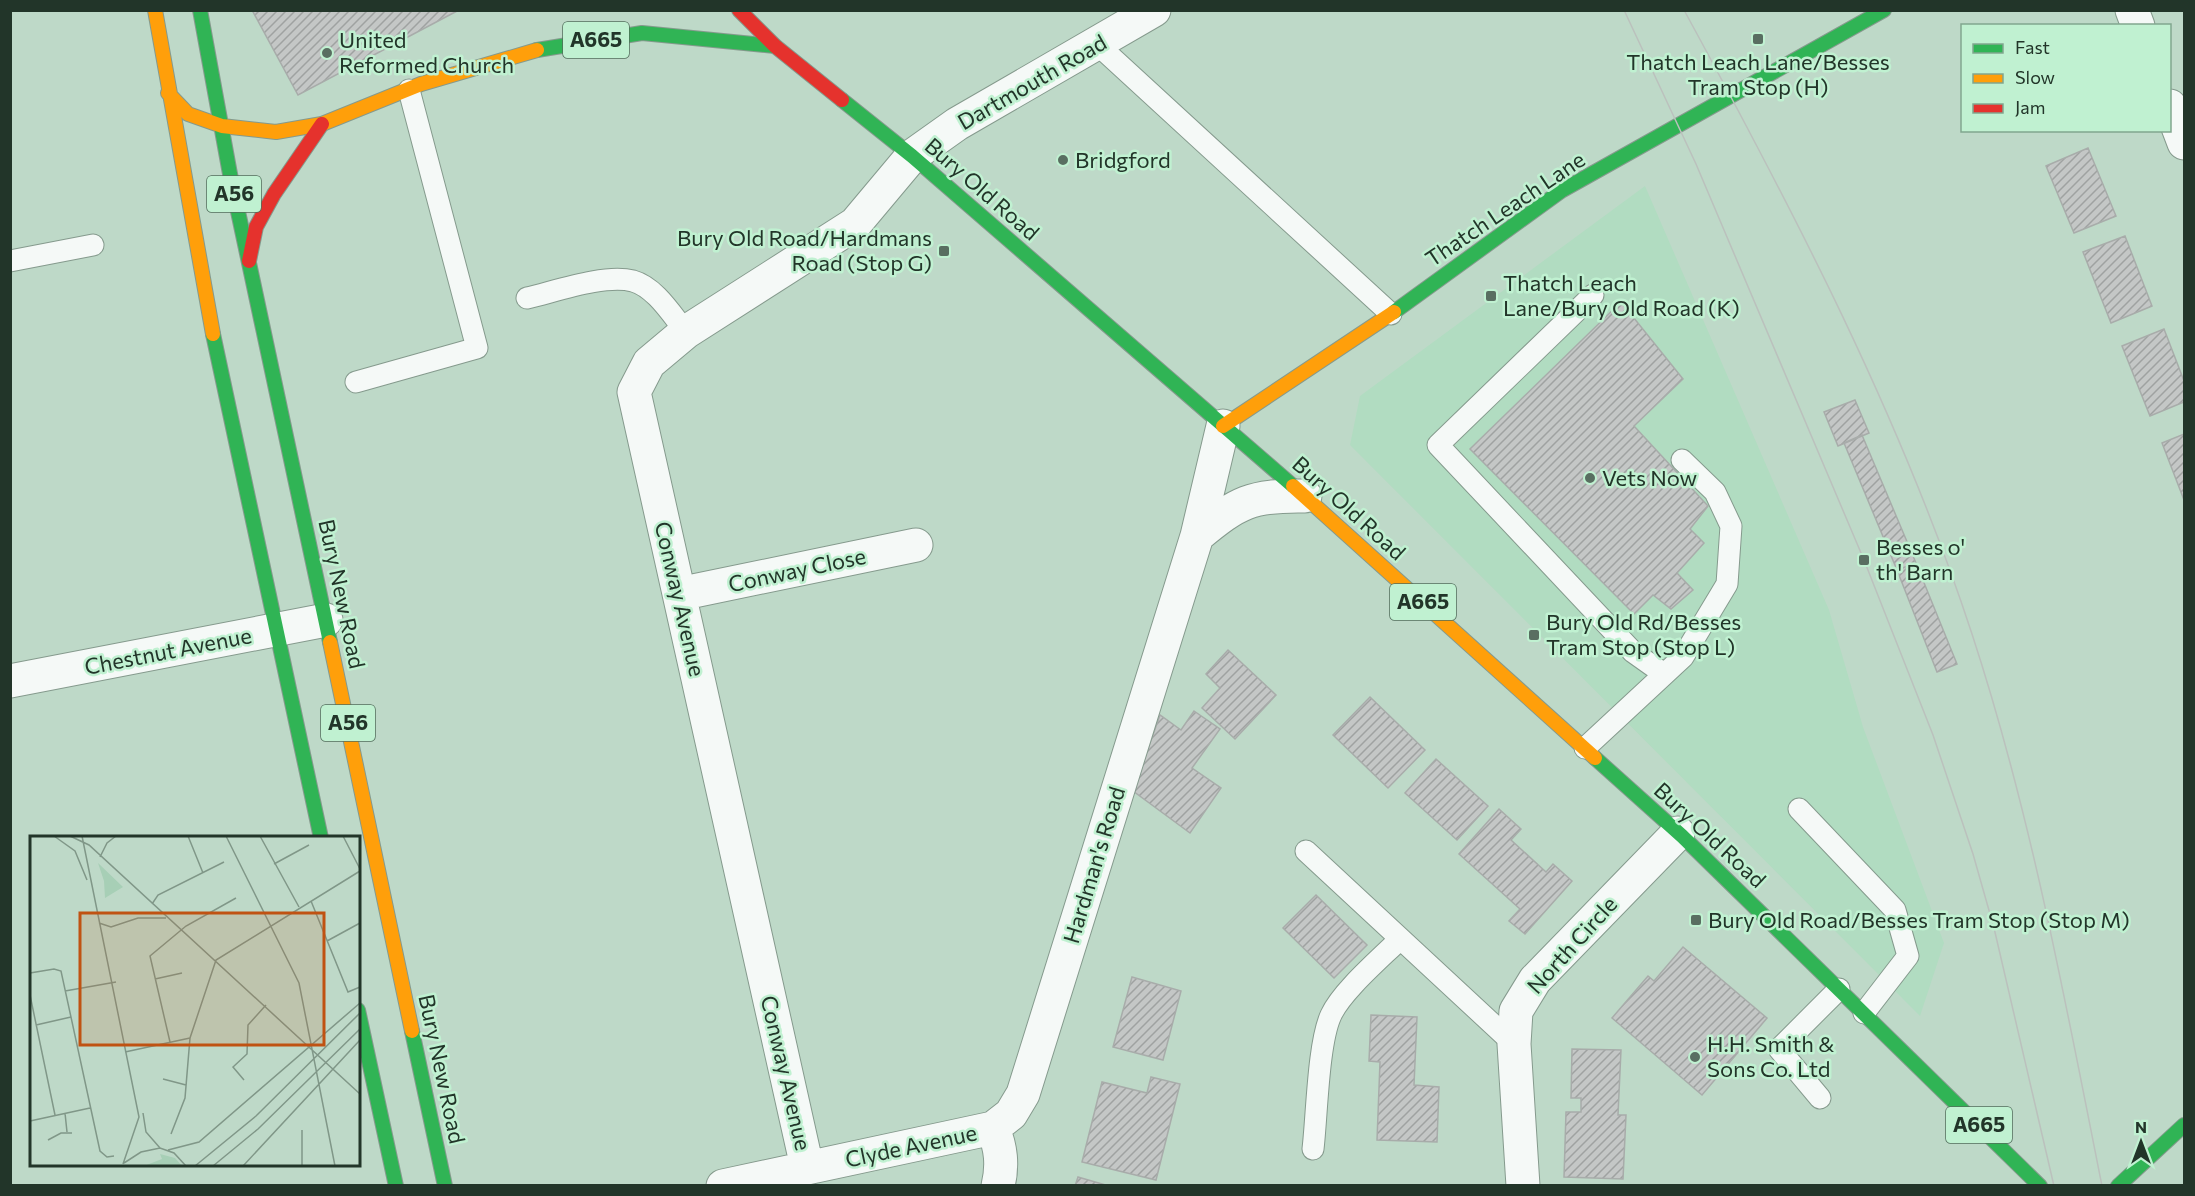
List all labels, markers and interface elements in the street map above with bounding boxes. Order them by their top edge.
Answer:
road number: A665 [563,22,629,58]
legend [1961,24,2171,132]
place label: United Reformed Church [339,26,514,78]
street label: Dartmouth Road [953,28,1111,135]
marker: Thatch Leach Lane/Besses Tram Stop (H) [1751,32,1765,46]
text: Fast [2015,36,2050,58]
marker: United Reformed Church [320,46,334,60]
place label: Thatch Leach Lane/Besses Tram Stop (H) [1626,48,1890,100]
text: Slow [2015,66,2055,88]
text: Jam [2015,96,2045,118]
street label: Bury Old Road [920,132,1045,246]
street label: Thatch Leach Lane [1420,145,1590,272]
place label: Bridgford [1075,146,1171,173]
marker: Bridgford [1056,153,1070,167]
road number: A56 [207,176,261,212]
place label: Bury Old Road/Hardmans Road (Stop G) [677,224,932,276]
marker: Bury Old Road/Hardmans Road (Stop G) [937,244,951,258]
place label: Thatch Leach Lane/Bury Old Road (K) [1503,269,1740,321]
marker: Thatch Leach Lane/Bury Old Road (K) [1484,289,1498,303]
street label: Bury Old Road [1287,450,1411,565]
place label: Vets Now [1602,464,1698,491]
marker: Vets Now [1583,471,1597,485]
street label: Bury New Road [313,517,371,671]
street label: Conway Avenue [650,519,711,679]
place label: Besses o' th' Barn [1876,533,1965,585]
street label: Conway Close [726,542,868,597]
marker: Besses o' th' Barn [1857,553,1871,567]
road number: A665 [1390,584,1456,620]
place label: Bury Old Rd/Besses Tram Stop (Stop L) [1546,608,1741,660]
street label: Chestnut Avenue [82,621,254,680]
marker: Bury Old Rd/Besses Tram Stop (Stop L) [1527,628,1541,642]
road number: A56 [321,705,375,741]
street label: Bury Old Road [1649,776,1772,893]
street label: Hardman's Road [1057,783,1130,946]
inset map [30,836,360,1166]
street label: North Circle [1521,890,1622,999]
place label: Bury Old Road/Besses Tram Stop (Stop M) [1708,906,2130,933]
marker: Bury Old Road/Besses Tram Stop (Stop M) [1689,913,1703,927]
street label: Bury New Road [413,992,471,1146]
street label: Conway Avenue [756,993,817,1153]
place label: H.H. Smith & Sons Co. Ltd [1707,1030,1834,1082]
marker: H.H. Smith & Sons Co. Ltd [1688,1050,1702,1064]
road number: A665 [1946,1107,2012,1143]
north arrow [2111,1112,2171,1172]
text: N [2135,1117,2147,1136]
street label: Clyde Avenue [843,1118,979,1173]

